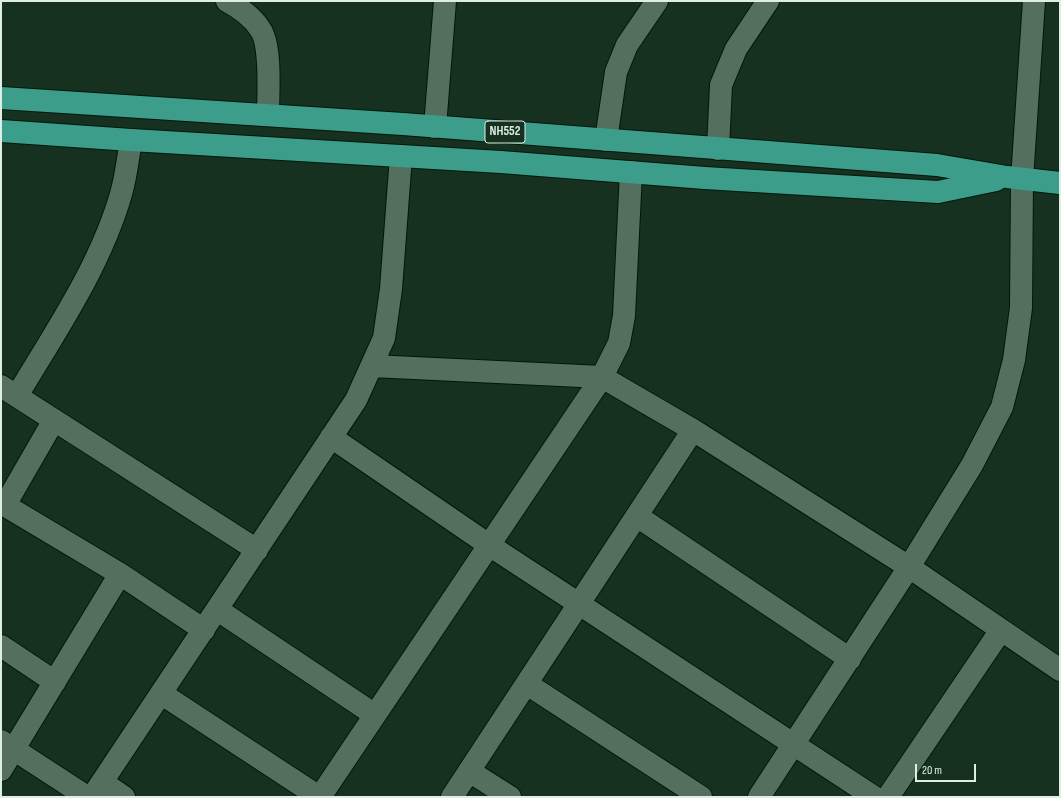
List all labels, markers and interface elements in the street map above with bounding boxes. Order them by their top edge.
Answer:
road number: NH552 [485,121,525,143]
scale bar [917,756,978,782]
text: 20 m [922,763,942,778]

